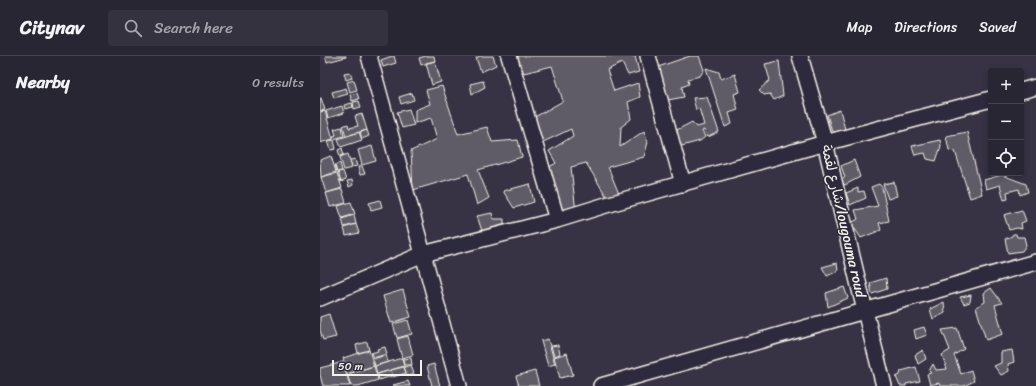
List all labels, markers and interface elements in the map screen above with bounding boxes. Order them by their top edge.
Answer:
search box [108,10,388,46]
text: Citynav [20,11,84,44]
text: Search here [154,15,233,41]
text: Map [846,15,872,40]
text: Directions [894,15,957,40]
text: Saved [979,15,1016,40]
icon: search [122,17,144,39]
text: Nearby [16,67,70,97]
map controls [988,68,1024,176]
button: + [988,68,1024,104]
text: 0 results [252,71,304,94]
button: − [988,104,1024,140]
button: locate [988,140,1024,176]
street label: شارع لقمة/lougouma roud [814,142,874,302]
text: 50 m [338,357,363,376]
scale bar [332,358,422,377]

